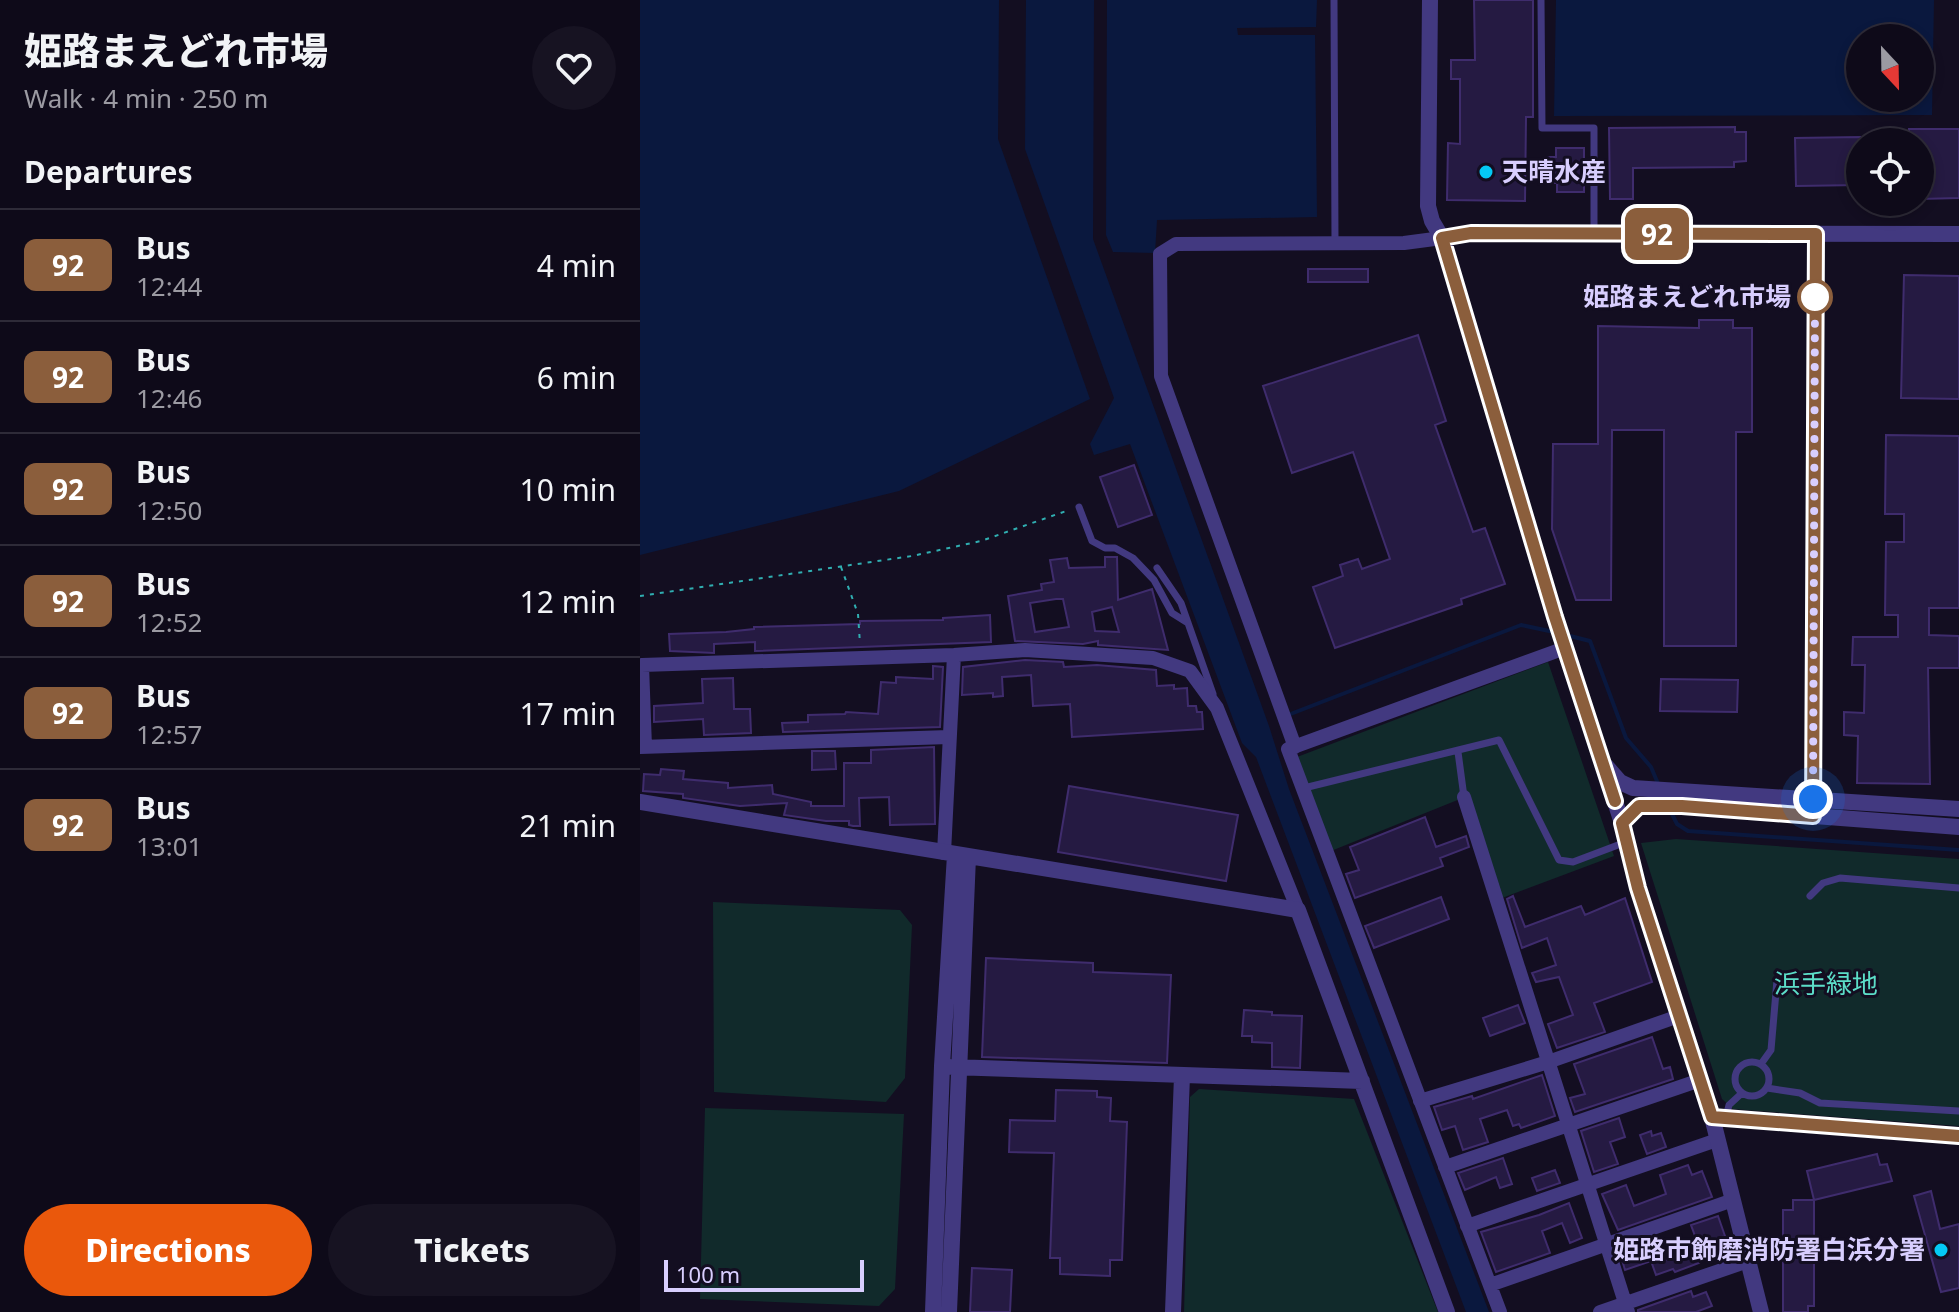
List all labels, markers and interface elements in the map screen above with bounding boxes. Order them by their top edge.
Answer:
text: 姫路まえどれ市場 [24,24,328,76]
north arrow [1846,24,1934,112]
map controls [1846,24,1934,216]
button: heart [532,26,616,110]
text: Walk · 4 min · 250 m [24,80,268,116]
button: locate [1846,128,1934,216]
text: Departures [24,151,193,192]
place label: 天晴水産 [1502,153,1606,189]
marker: 天晴水産 [1477,163,1495,181]
line badge: 92 [1621,208,1693,260]
text: 92 [1641,215,1673,253]
text: Bus [136,227,191,268]
text: 4 min [537,245,616,286]
text: 92 [52,246,84,284]
text: 12:44 [136,268,202,304]
place label: 姫路まえどれ市場 [1583,278,1791,314]
marker: 姫路まえどれ市場 [1798,280,1832,314]
text: Bus [136,339,191,380]
text: 6 min [537,357,616,398]
text: 92 [52,358,84,396]
text: 12:46 [136,380,202,416]
text: Bus [136,451,191,492]
text: 10 min [520,469,616,510]
text: 92 [52,470,84,508]
text: 12:50 [136,492,202,528]
text: Bus [136,563,191,604]
text: 12 min [520,581,616,622]
text: 92 [52,582,84,620]
text: 12:52 [136,604,202,640]
text: Bus [136,675,191,716]
text: 17 min [520,693,616,734]
text: 92 [52,694,84,732]
text: 12:57 [136,716,202,752]
your location [1793,779,1833,819]
text: Bus [136,787,191,828]
text: 21 min [520,805,616,846]
text: 92 [52,806,84,844]
text: 13:01 [136,828,202,864]
park label: 浜手緑地 [1774,965,1878,1001]
button: Directions [24,1204,312,1296]
button: Tickets [328,1204,616,1296]
place label: 姫路市飾磨消防署白浜分署 [1613,1231,1925,1267]
marker: 姫路市飾磨消防署白浜分署 [1932,1241,1950,1259]
scale bar [664,1256,864,1292]
text: 100 m [676,1259,740,1289]

